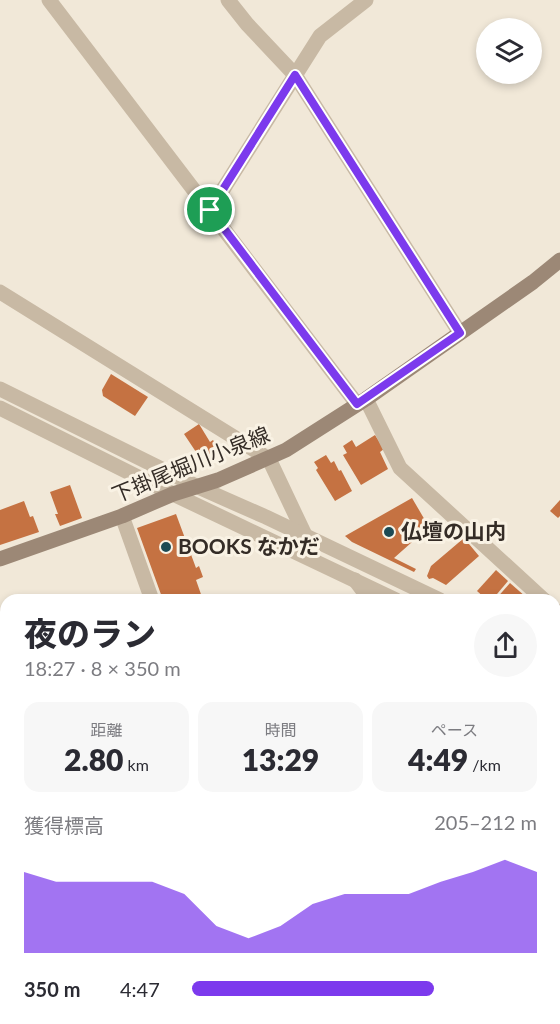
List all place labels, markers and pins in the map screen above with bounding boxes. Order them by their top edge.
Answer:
pin [184,184,235,235]
place label: 仏壇の山内 [401,518,506,543]
marker: 仏壇の山内 [382,525,396,539]
place label: BOOKS なかだ [178,533,320,558]
marker: BOOKS なかだ [159,540,173,554]

